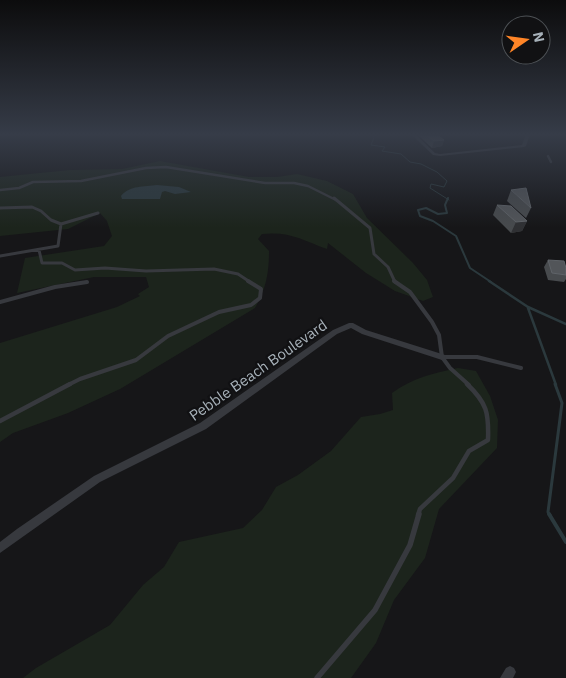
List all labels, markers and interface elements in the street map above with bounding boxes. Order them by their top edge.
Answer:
north arrow [501,15,551,65]
text: N [529,30,549,44]
street label: Pebble Beach Boulevard [185,315,331,425]

